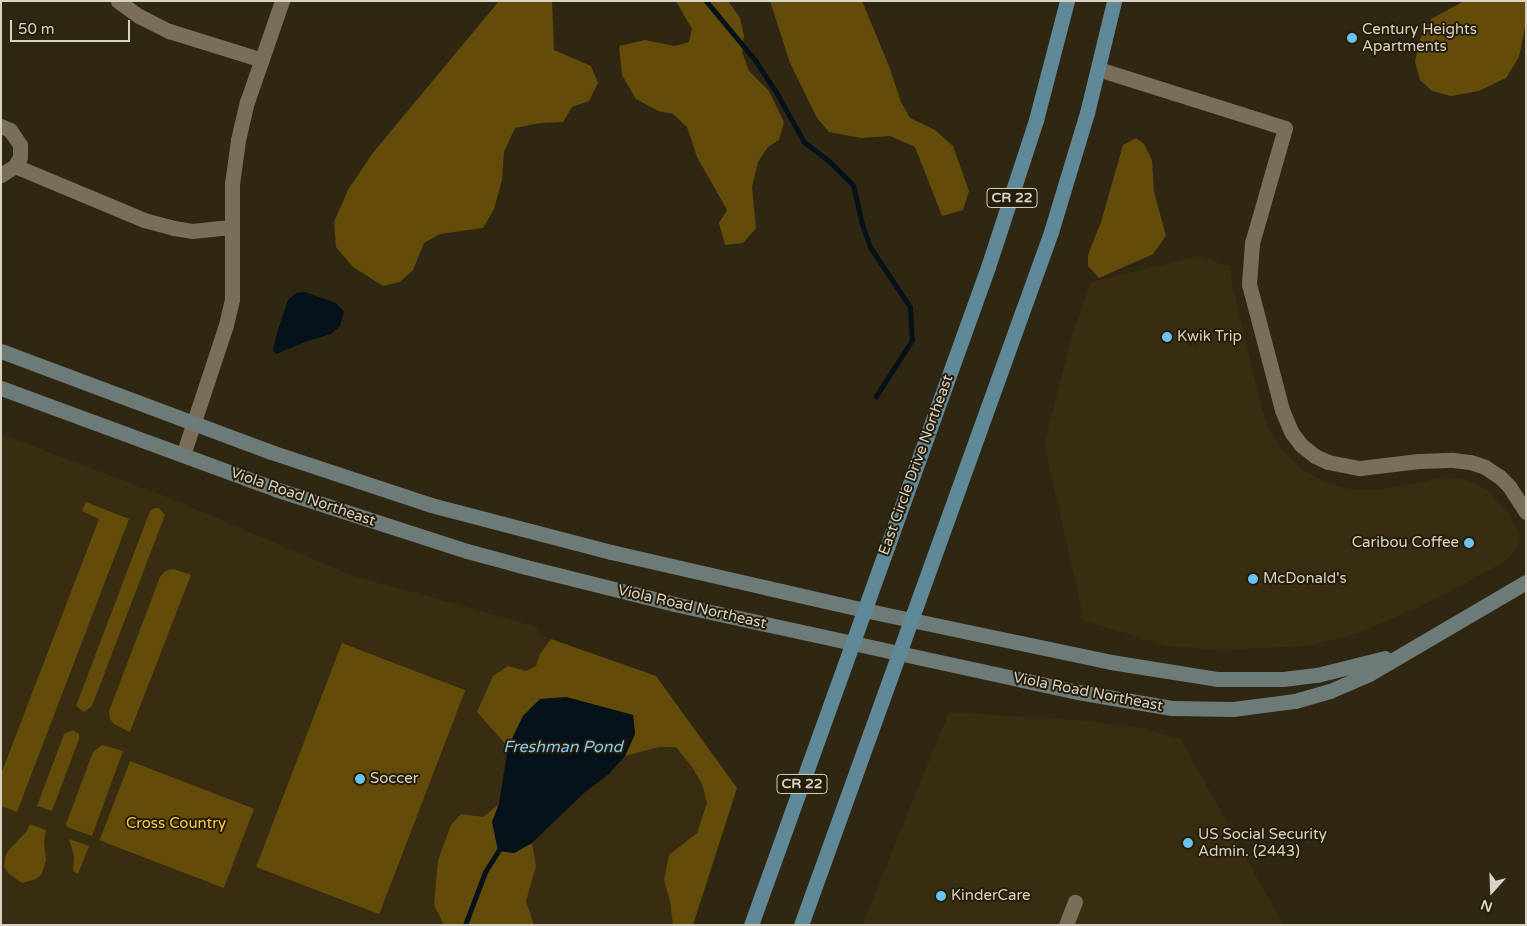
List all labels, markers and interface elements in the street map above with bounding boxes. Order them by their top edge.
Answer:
scale bar [12,10,132,42]
text: 50 m [18,20,55,38]
place label: Century Heights Apartments [1362,20,1477,55]
marker: Century Heights Apartments [1346,32,1358,44]
road number: CR 22 [986,187,1038,210]
place label: Kwik Trip [1177,328,1242,346]
marker: Kwik Trip [1161,331,1173,343]
street label: East Circle Drive Northeast [875,372,957,558]
street label: Viola Road Northeast [228,464,378,530]
place label: Caribou Coffee [1352,534,1459,552]
marker: Caribou Coffee [1463,537,1475,549]
place label: McDonald's [1263,570,1347,588]
marker: McDonald's [1247,573,1259,585]
street label: Viola Road Northeast [616,581,768,633]
street label: Viola Road Northeast [1012,669,1164,715]
water label: Freshman Pond [503,737,623,757]
place label: Soccer [370,770,418,788]
road number: CR 22 [776,772,828,796]
marker: Soccer [354,773,366,785]
park label: Cross Country [126,815,226,833]
place label: US Social Security Admin. (2443) [1198,825,1327,860]
marker: US Social Security Admin. (2443) [1182,837,1194,849]
north arrow [1467,866,1517,916]
place label: KinderCare [951,887,1030,905]
marker: KinderCare [935,890,947,902]
text: N [1479,896,1495,915]

